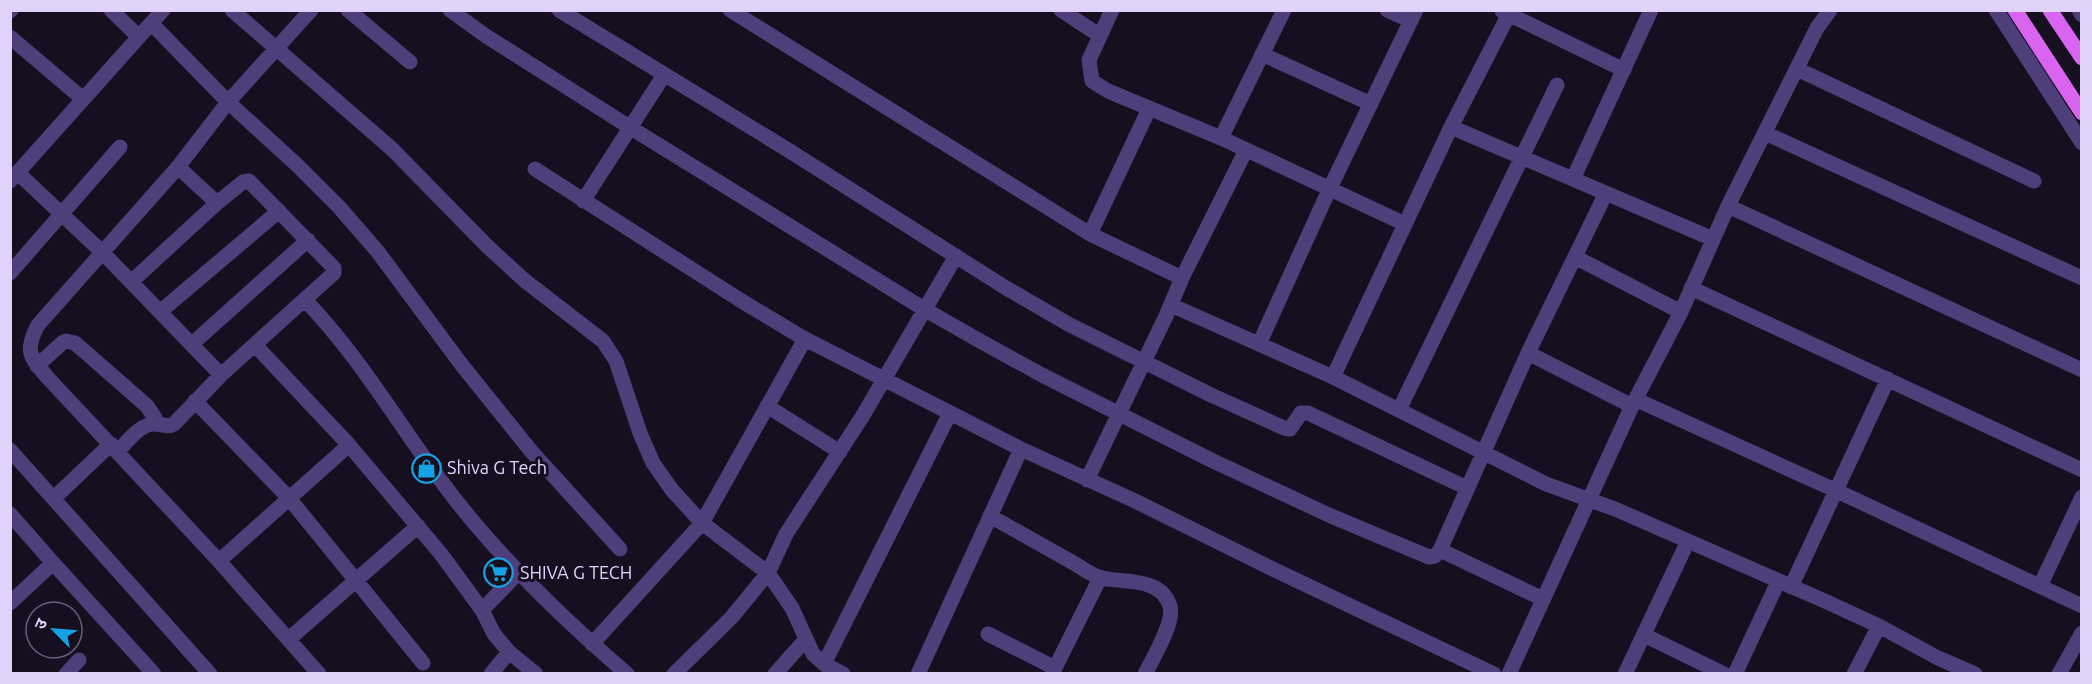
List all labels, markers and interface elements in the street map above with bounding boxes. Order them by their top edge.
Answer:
shop icon: Shiva G Tech [410,452,442,484]
place label: Shiva G Tech [447,457,547,477]
supermarket icon: SHIVA G TECH [483,557,515,589]
place label: SHIVA G TECH [520,562,632,582]
north arrow [24,600,84,660]
text: उ [30,615,51,632]

